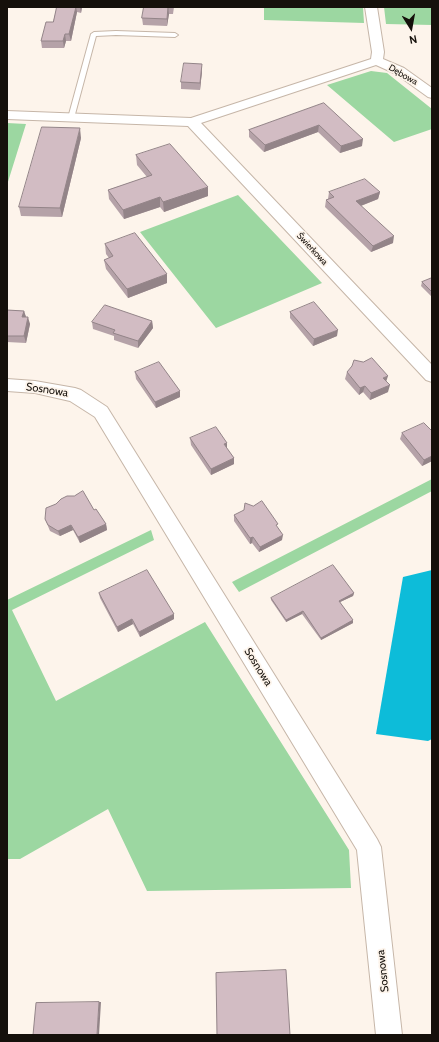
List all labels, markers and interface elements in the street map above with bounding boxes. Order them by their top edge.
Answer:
north arrow [391,8,431,48]
text: N [408,32,418,47]
street label: Dębowa [387,62,419,88]
street label: Świerkowa [294,230,330,268]
street label: Sosnowa [25,380,69,400]
street label: Sosnowa [241,646,275,688]
street label: Sosnowa [374,949,392,993]

